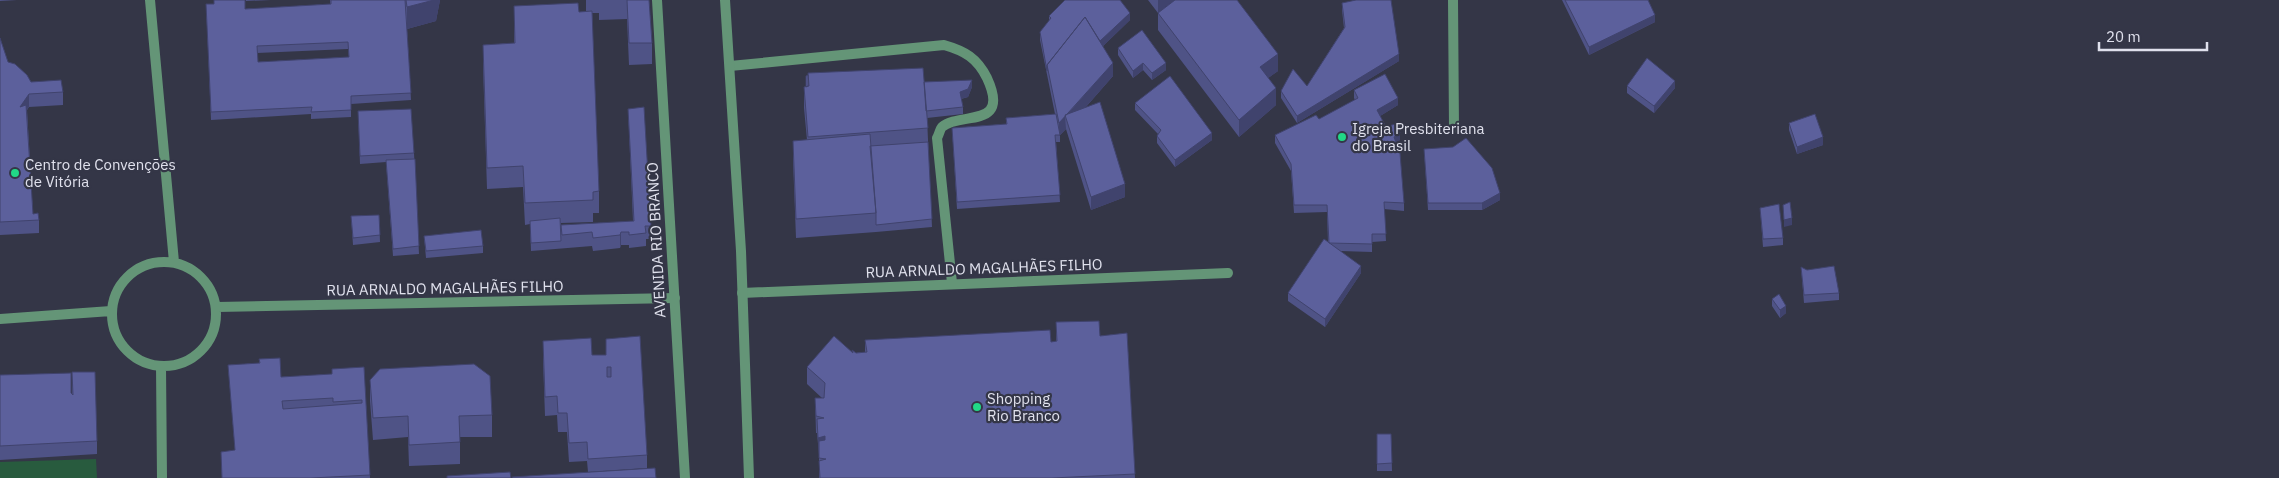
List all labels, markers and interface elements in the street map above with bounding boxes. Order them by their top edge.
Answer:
scale bar [2099,20,2206,52]
text: 20 m [2106,27,2141,46]
place label: Igreja Presbiteriana do Brasil [1352,119,1484,155]
marker: Igreja Presbiteriana do Brasil [1336,131,1348,143]
place label: Centro de Convenções de Vitória [25,155,176,191]
street label: AVENIDA RIO BRANCO [642,162,670,318]
marker: Centro de Convenções de Vitória [9,167,21,179]
street label: RUA ARNALDO MAGALHÃES FILHO [865,254,1103,282]
street label: RUA ARNALDO MAGALHÃES FILHO [326,276,564,300]
place label: Shopping Rio Branco [987,389,1060,425]
marker: Shopping Rio Branco [971,401,983,413]

